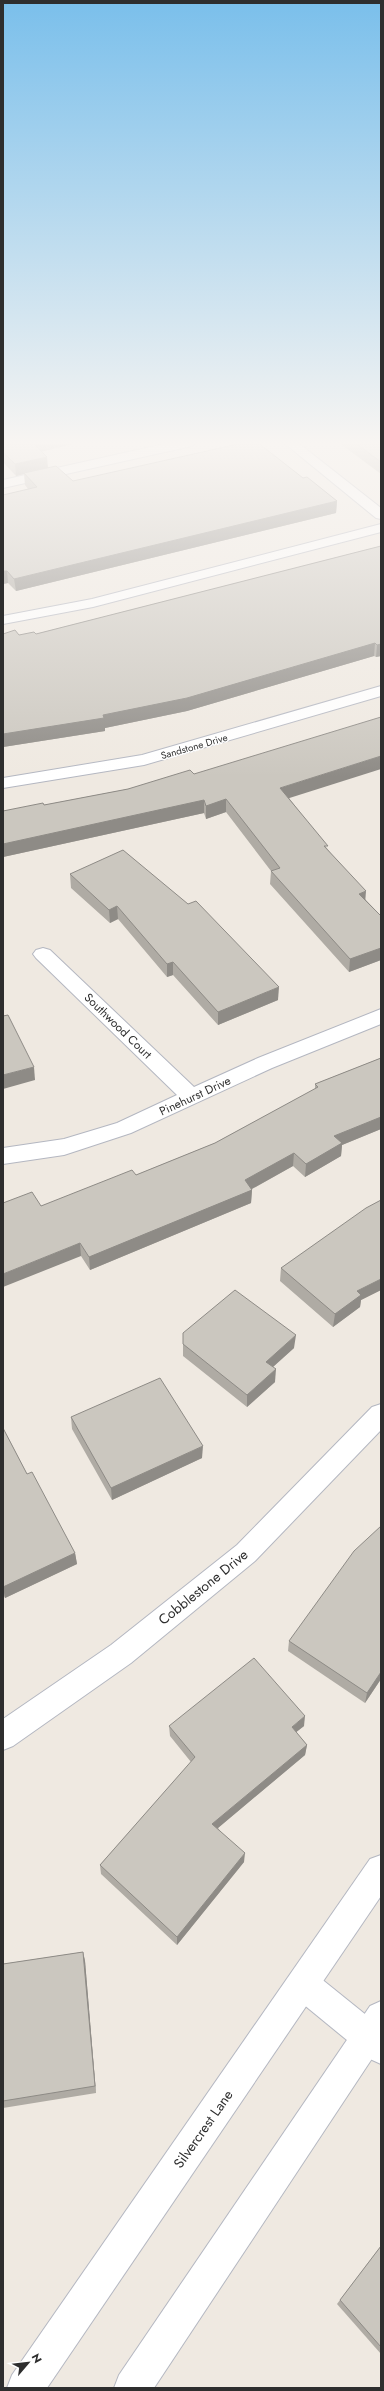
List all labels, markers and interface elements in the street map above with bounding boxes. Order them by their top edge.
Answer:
street label: Sandstone Drive [159,730,229,763]
street label: Southwood Court [80,989,156,1063]
street label: Pinehurst Drive [156,1072,234,1120]
street label: Cobblestone Drive [154,1545,252,1629]
street label: Silvercrest Lane [169,2086,237,2172]
north arrow [8,2343,48,2383]
text: N [28,2351,46,2366]

